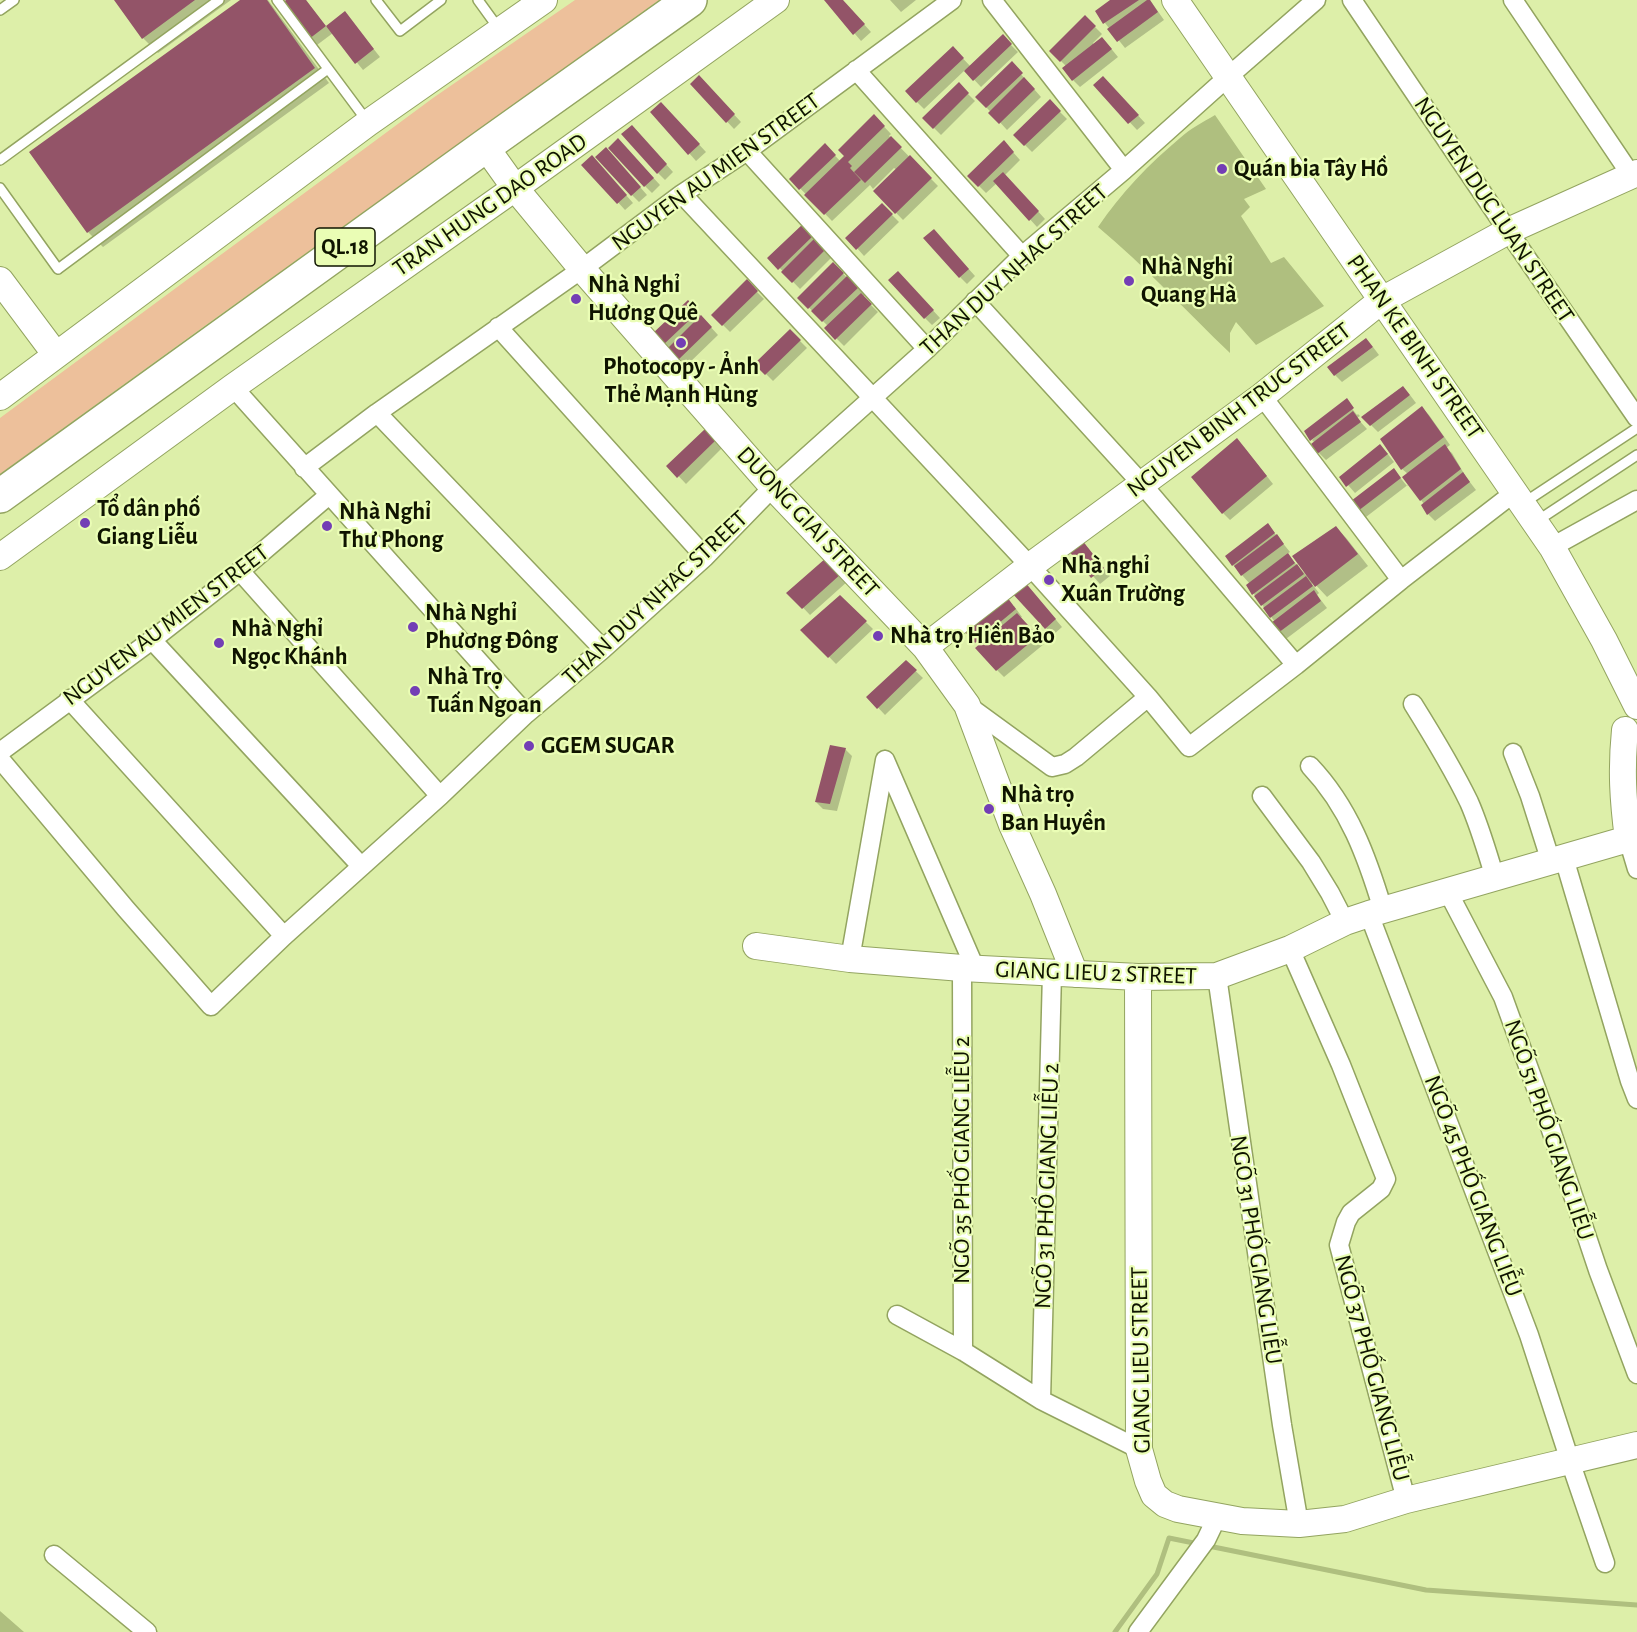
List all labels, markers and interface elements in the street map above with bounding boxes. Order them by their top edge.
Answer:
street label: NGUYEN AU MIEN STREET [606,87,826,257]
street label: NGUYEN DUC LUAN STREET [1407,91,1581,329]
street label: TRAN HUNG DAO ROAD [387,127,593,283]
place label: Quán bia Tây Hồ [1234,155,1388,183]
marker: Quán bia Tây Hồ [1215,162,1229,176]
street label: THAN DUY NHAC STREET [914,178,1114,362]
road number: QL.18 [315,228,375,266]
street label: PHAN KE BINH STREET [1340,249,1490,445]
place label: Nhà Nghỉ Quang Hà [1141,253,1237,309]
place label: Nhà Nghỉ Hương Quê [588,271,698,327]
marker: Nhà Nghỉ Quang Hà [1122,274,1136,288]
marker: Nhà Nghỉ Hương Quê [569,292,583,306]
street label: NGUYEN BINH TRUC STREET [1121,316,1357,504]
marker: Photocopy - Ảnh Thẻ Mạnh Hùng [674,336,688,350]
place label: Photocopy - Ảnh Thẻ Mạnh Hùng [603,353,759,409]
street label: DUONG GIAI STREET [731,440,885,604]
place label: Tổ dân phố Giang Liễu [97,495,200,551]
place label: Nhà Nghỉ Thư Phong [339,498,443,554]
street label: THAN DUY NHAC STREET [556,505,754,691]
marker: Tổ dân phố Giang Liễu [78,516,92,530]
marker: Nhà Nghỉ Thư Phong [320,519,334,533]
street label: NGUYEN AU MIEN STREET [57,538,275,712]
place label: Nhà nghỉ Xuân Trường [1061,552,1185,608]
marker: Nhà nghỉ Xuân Trường [1042,573,1056,587]
place label: Nhà Nghỉ Phương Đông [425,599,558,655]
place label: Nhà Nghỉ Ngọc Khánh [231,615,347,671]
marker: Nhà Nghỉ Phương Đông [406,620,420,634]
place label: Nhà trọ Hiền Bảo [890,622,1055,650]
marker: Nhà trọ Hiền Bảo [871,629,885,643]
marker: Nhà Nghỉ Ngọc Khánh [212,636,226,650]
place label: Nhà Trọ Tuấn Ngoan [427,663,542,719]
marker: Nhà Trọ Tuấn Ngoan [408,684,422,698]
place label: GGEM SUGAR [541,732,675,760]
marker: GGEM SUGAR [522,739,536,753]
place label: Nhà trọ Ban Huyền [1001,781,1106,837]
marker: Nhà trọ Ban Huyền [982,802,996,816]
street label: GIANG LIEU 2 STREET [995,955,1197,991]
street label: NGÕ 51 PHỐ GIANG LIỄU [1498,1016,1600,1244]
street label: NGÕ 35 PHỐ GIANG LIỄU 2 [948,1036,976,1284]
street label: NGÕ 31 PHỐ GIANG LIỄU 2 [1028,1062,1066,1310]
street label: NGÕ 45 PHỐ GIANG LIỄU [1417,1071,1529,1301]
street label: NGÕ 31 PHỐ GIANG LIỄU [1224,1133,1288,1367]
street label: NGÕ 37 PHỐ GIANG LIỄU [1328,1252,1416,1484]
street label: GIANG LIEU STREET [1125,1266,1157,1454]

